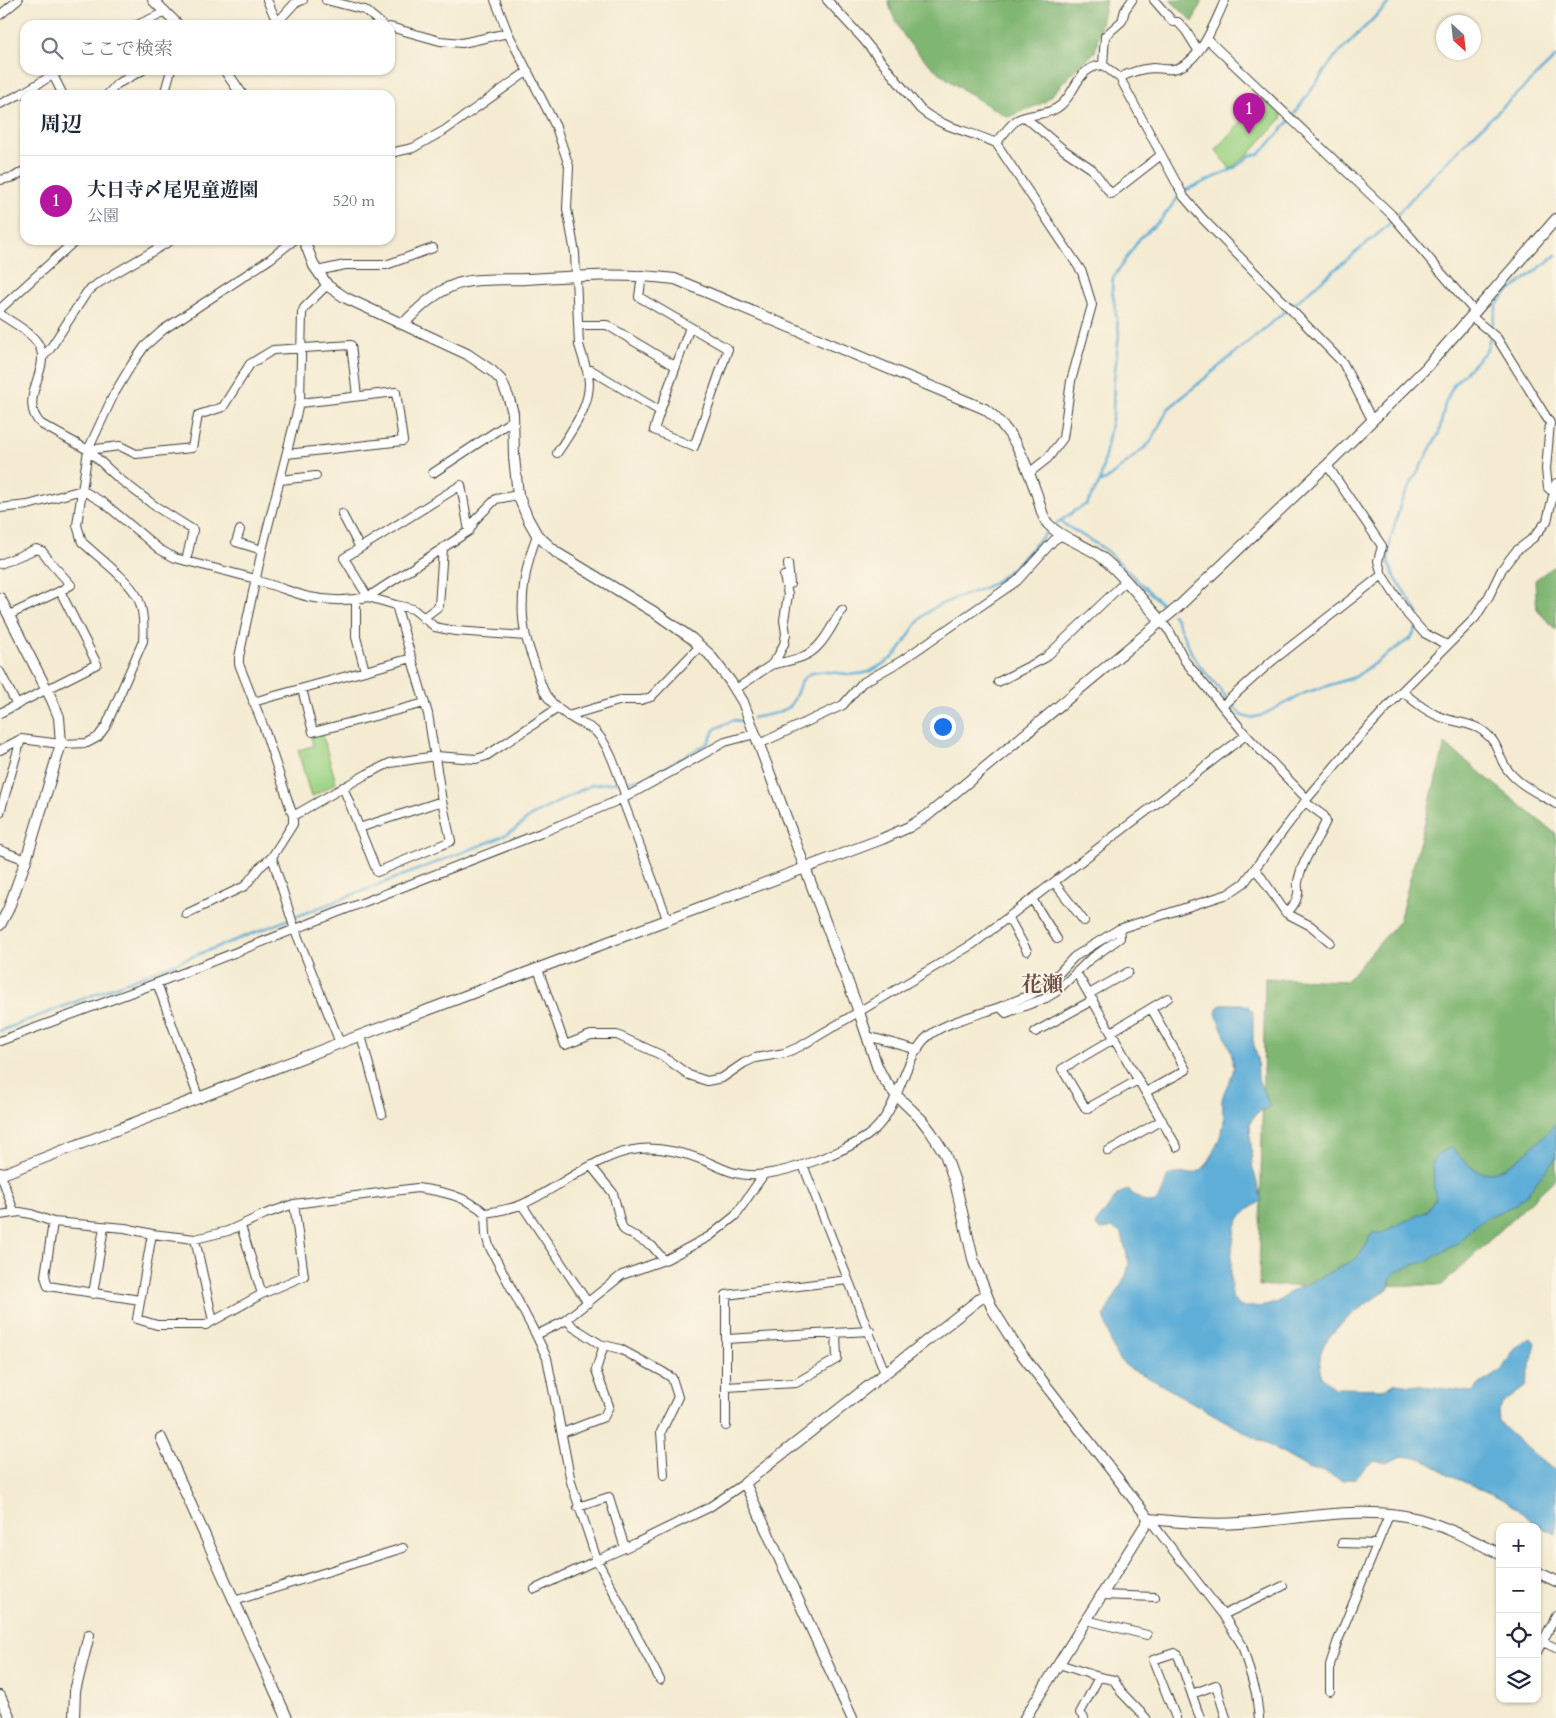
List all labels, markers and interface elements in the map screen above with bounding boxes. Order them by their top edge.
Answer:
north arrow [1436,15,1481,60]
search box [20,20,395,75]
icon: search [38,34,66,62]
text: ここで検索 [78,36,173,62]
pin: 1 [1233,93,1265,134]
text: 周辺 [40,110,82,139]
text: 大日寺〆尾児童遊園 [87,177,258,203]
text: 1 [52,190,60,212]
text: 520 m [333,190,375,212]
text: 公園 [87,205,119,227]
your location [930,714,956,740]
district label: 花瀬 [1021,970,1063,999]
map controls [1496,1523,1541,1703]
button: + [1496,1523,1541,1568]
button: − [1496,1568,1541,1613]
button: locate [1496,1613,1541,1658]
button: layers [1496,1658,1541,1703]

